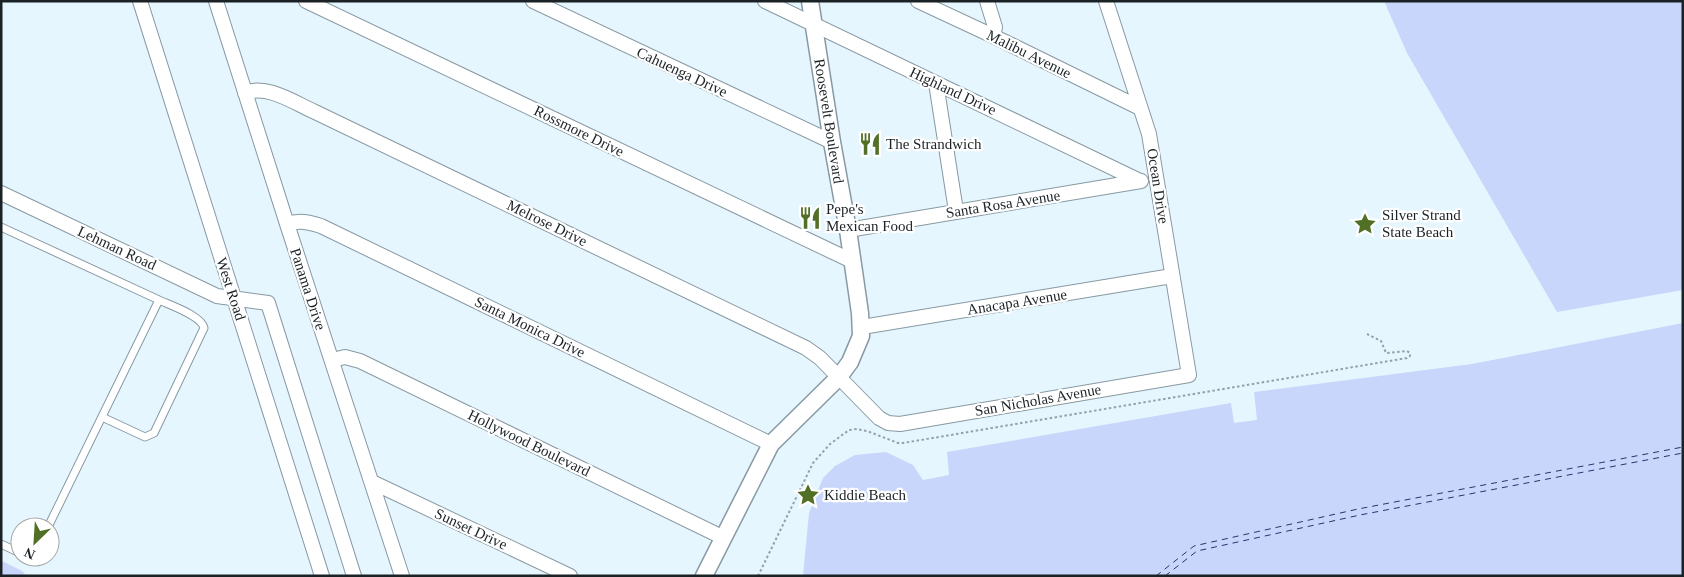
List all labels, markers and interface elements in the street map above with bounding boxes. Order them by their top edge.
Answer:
street label: Malibu Avenue [984,27,1074,81]
street label: Cahuenga Drive [634,44,730,100]
street label: Roosevelt Boulevard [811,57,847,185]
street label: Highland Drive [907,64,999,118]
street label: Rossmore Drive [531,102,627,160]
restaurant icon: The Strandwich [857,131,883,157]
place label: The Strandwich [886,136,982,152]
street label: Ocean Drive [1144,147,1172,225]
street label: Santa Rosa Avenue [945,187,1062,221]
street label: Melrose Drive [504,197,590,249]
place label: Pepe's Mexican Food [826,201,914,234]
restaurant icon: Pepe's Mexican Food [797,205,823,231]
place label: Silver Strand State Beach [1382,207,1461,240]
place icon: Silver Strand State Beach [1352,211,1378,237]
street label: Lehman Road [75,223,159,273]
street label: Panama Drive [287,246,329,332]
street label: West Road [213,256,249,323]
street label: Anacapa Avenue [966,286,1068,318]
street label: Santa Monica Drive [472,293,588,361]
street label: San Nicholas Avenue [974,381,1103,419]
street label: Hollywood Boulevard [465,406,593,480]
place icon: Kiddie Beach [795,482,821,508]
place label: Kiddie Beach [824,487,907,503]
street label: Sunset Drive [432,505,510,553]
north arrow [10,517,60,567]
text: N [22,544,37,562]

